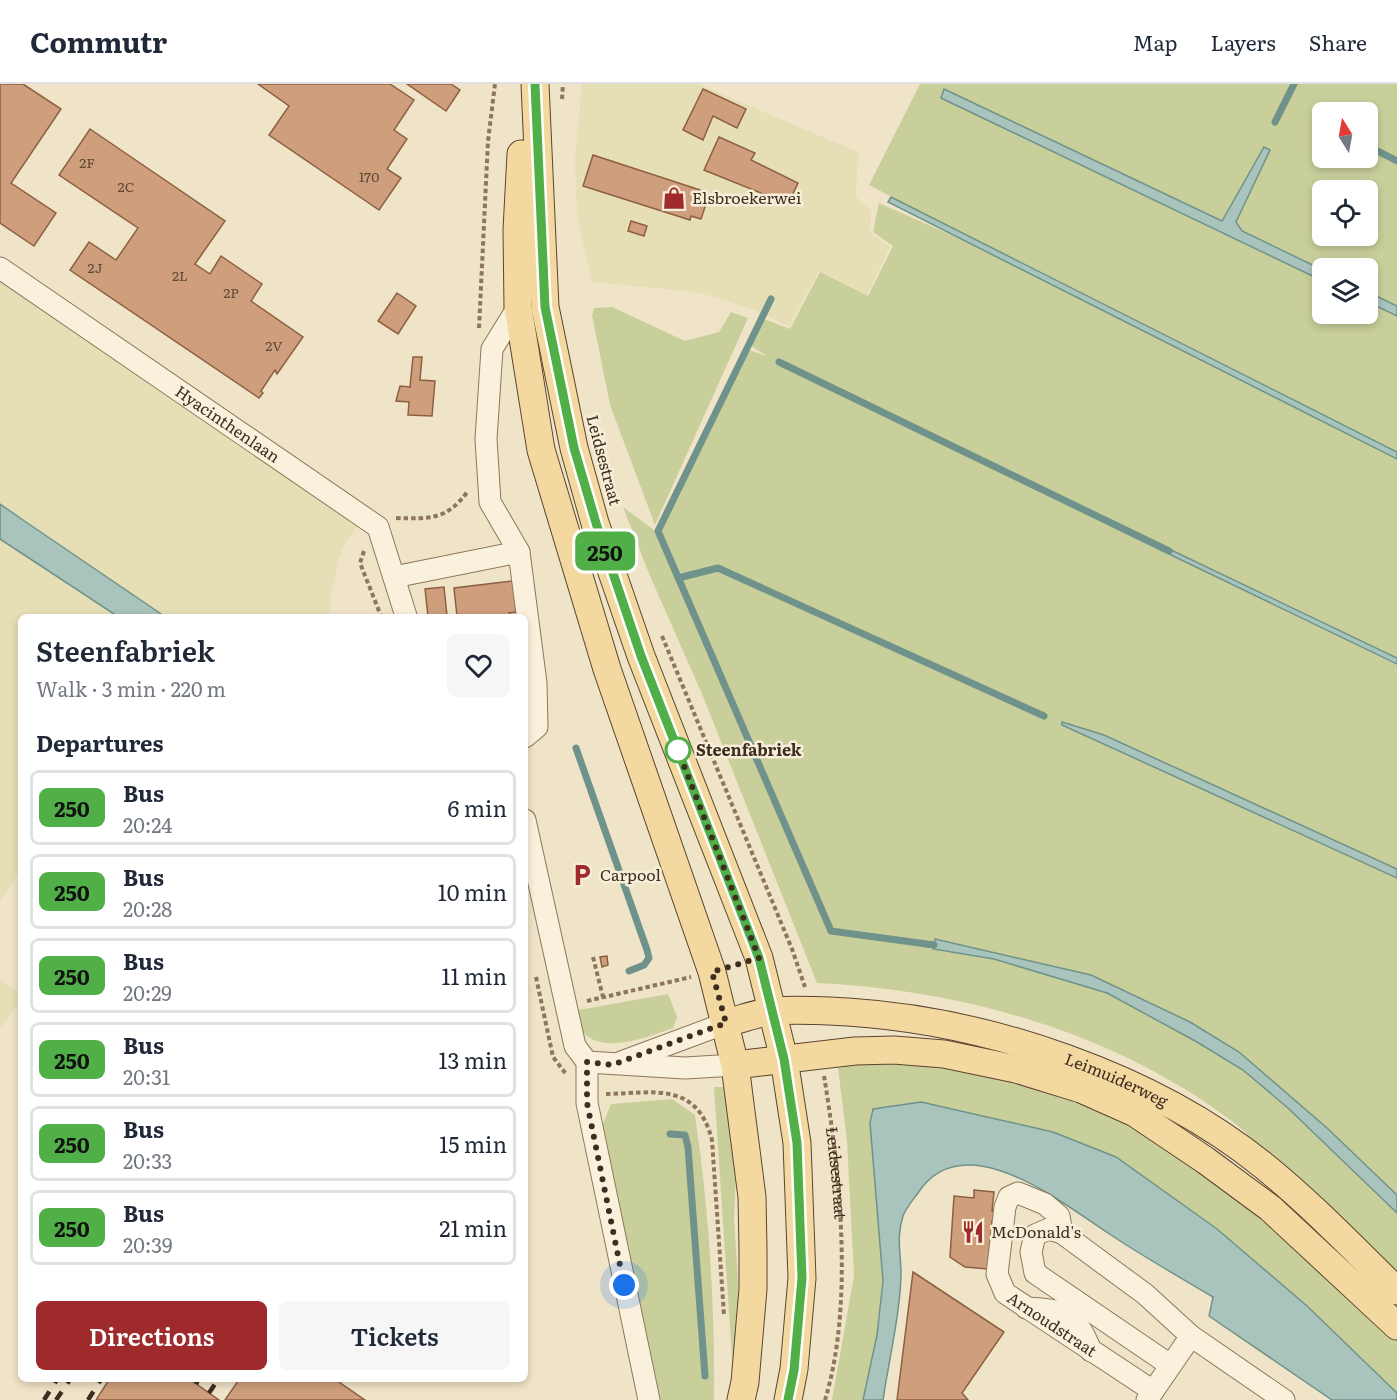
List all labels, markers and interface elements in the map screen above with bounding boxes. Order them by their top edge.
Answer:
text: Commutr [30,20,167,62]
text: Map [1133,26,1178,57]
text: Layers [1211,26,1276,57]
text: Share [1309,26,1367,57]
north arrow [1312,102,1378,168]
map controls [1312,102,1378,324]
house number: 2F [79,152,95,172]
house number: 170 [359,166,379,186]
house number: 2C [118,176,135,196]
button: locate [1312,180,1378,246]
shop icon: Elsbroekerwei [661,185,687,211]
place label: Elsbroekerwei [692,185,801,209]
house number: 2J [88,257,103,277]
button: layers [1312,258,1378,324]
house number: 2L [172,265,188,285]
house number: 2P [223,282,239,302]
house number: 2V [265,335,283,355]
street label: Hyacinthenlaan [171,379,286,468]
street label: Leidsestraat [581,412,629,508]
line badge: 250 [570,532,640,570]
text: 250 [587,536,623,567]
text: Steenfabriek [36,629,215,671]
button: heart [447,634,510,697]
text: Walk · 3 min · 220 m [36,673,226,703]
text: Departures [36,726,163,759]
marker: Steenfabriek [665,737,691,763]
place label: Steenfabriek [696,737,802,761]
text: Bus [123,776,164,809]
text: 6 min [448,791,507,824]
text: 250 [54,792,90,823]
text: 20:24 [123,809,172,839]
text: Bus [123,860,164,893]
parking icon: Carpool [569,862,595,888]
place label: Carpool [600,862,661,886]
text: 10 min [438,875,507,908]
text: 250 [54,876,90,907]
text: 20:28 [123,893,172,923]
text: Bus [123,944,164,977]
text: 11 min [441,959,507,992]
text: 250 [54,960,90,991]
text: 20:29 [123,977,172,1007]
text: Bus [123,1028,164,1061]
text: 13 min [438,1043,507,1076]
text: 250 [54,1044,90,1075]
street label: Leimuiderweg [1062,1046,1173,1112]
text: 20:31 [123,1061,170,1091]
text: Bus [123,1112,164,1145]
street label: Leidsestraat [821,1125,854,1221]
text: 15 min [439,1127,507,1160]
text: 250 [54,1128,90,1159]
text: 20:33 [123,1145,172,1175]
text: Bus [123,1196,164,1229]
text: 21 min [439,1211,507,1244]
text: 250 [54,1212,90,1243]
restaurant icon: McDonald's [960,1219,986,1245]
place label: McDonald's [991,1219,1081,1243]
text: 20:39 [123,1229,172,1259]
your location [609,1270,639,1300]
street label: Arnoudstraat [1003,1285,1103,1362]
button: Directions [36,1301,267,1370]
button: Tickets [279,1301,510,1370]

